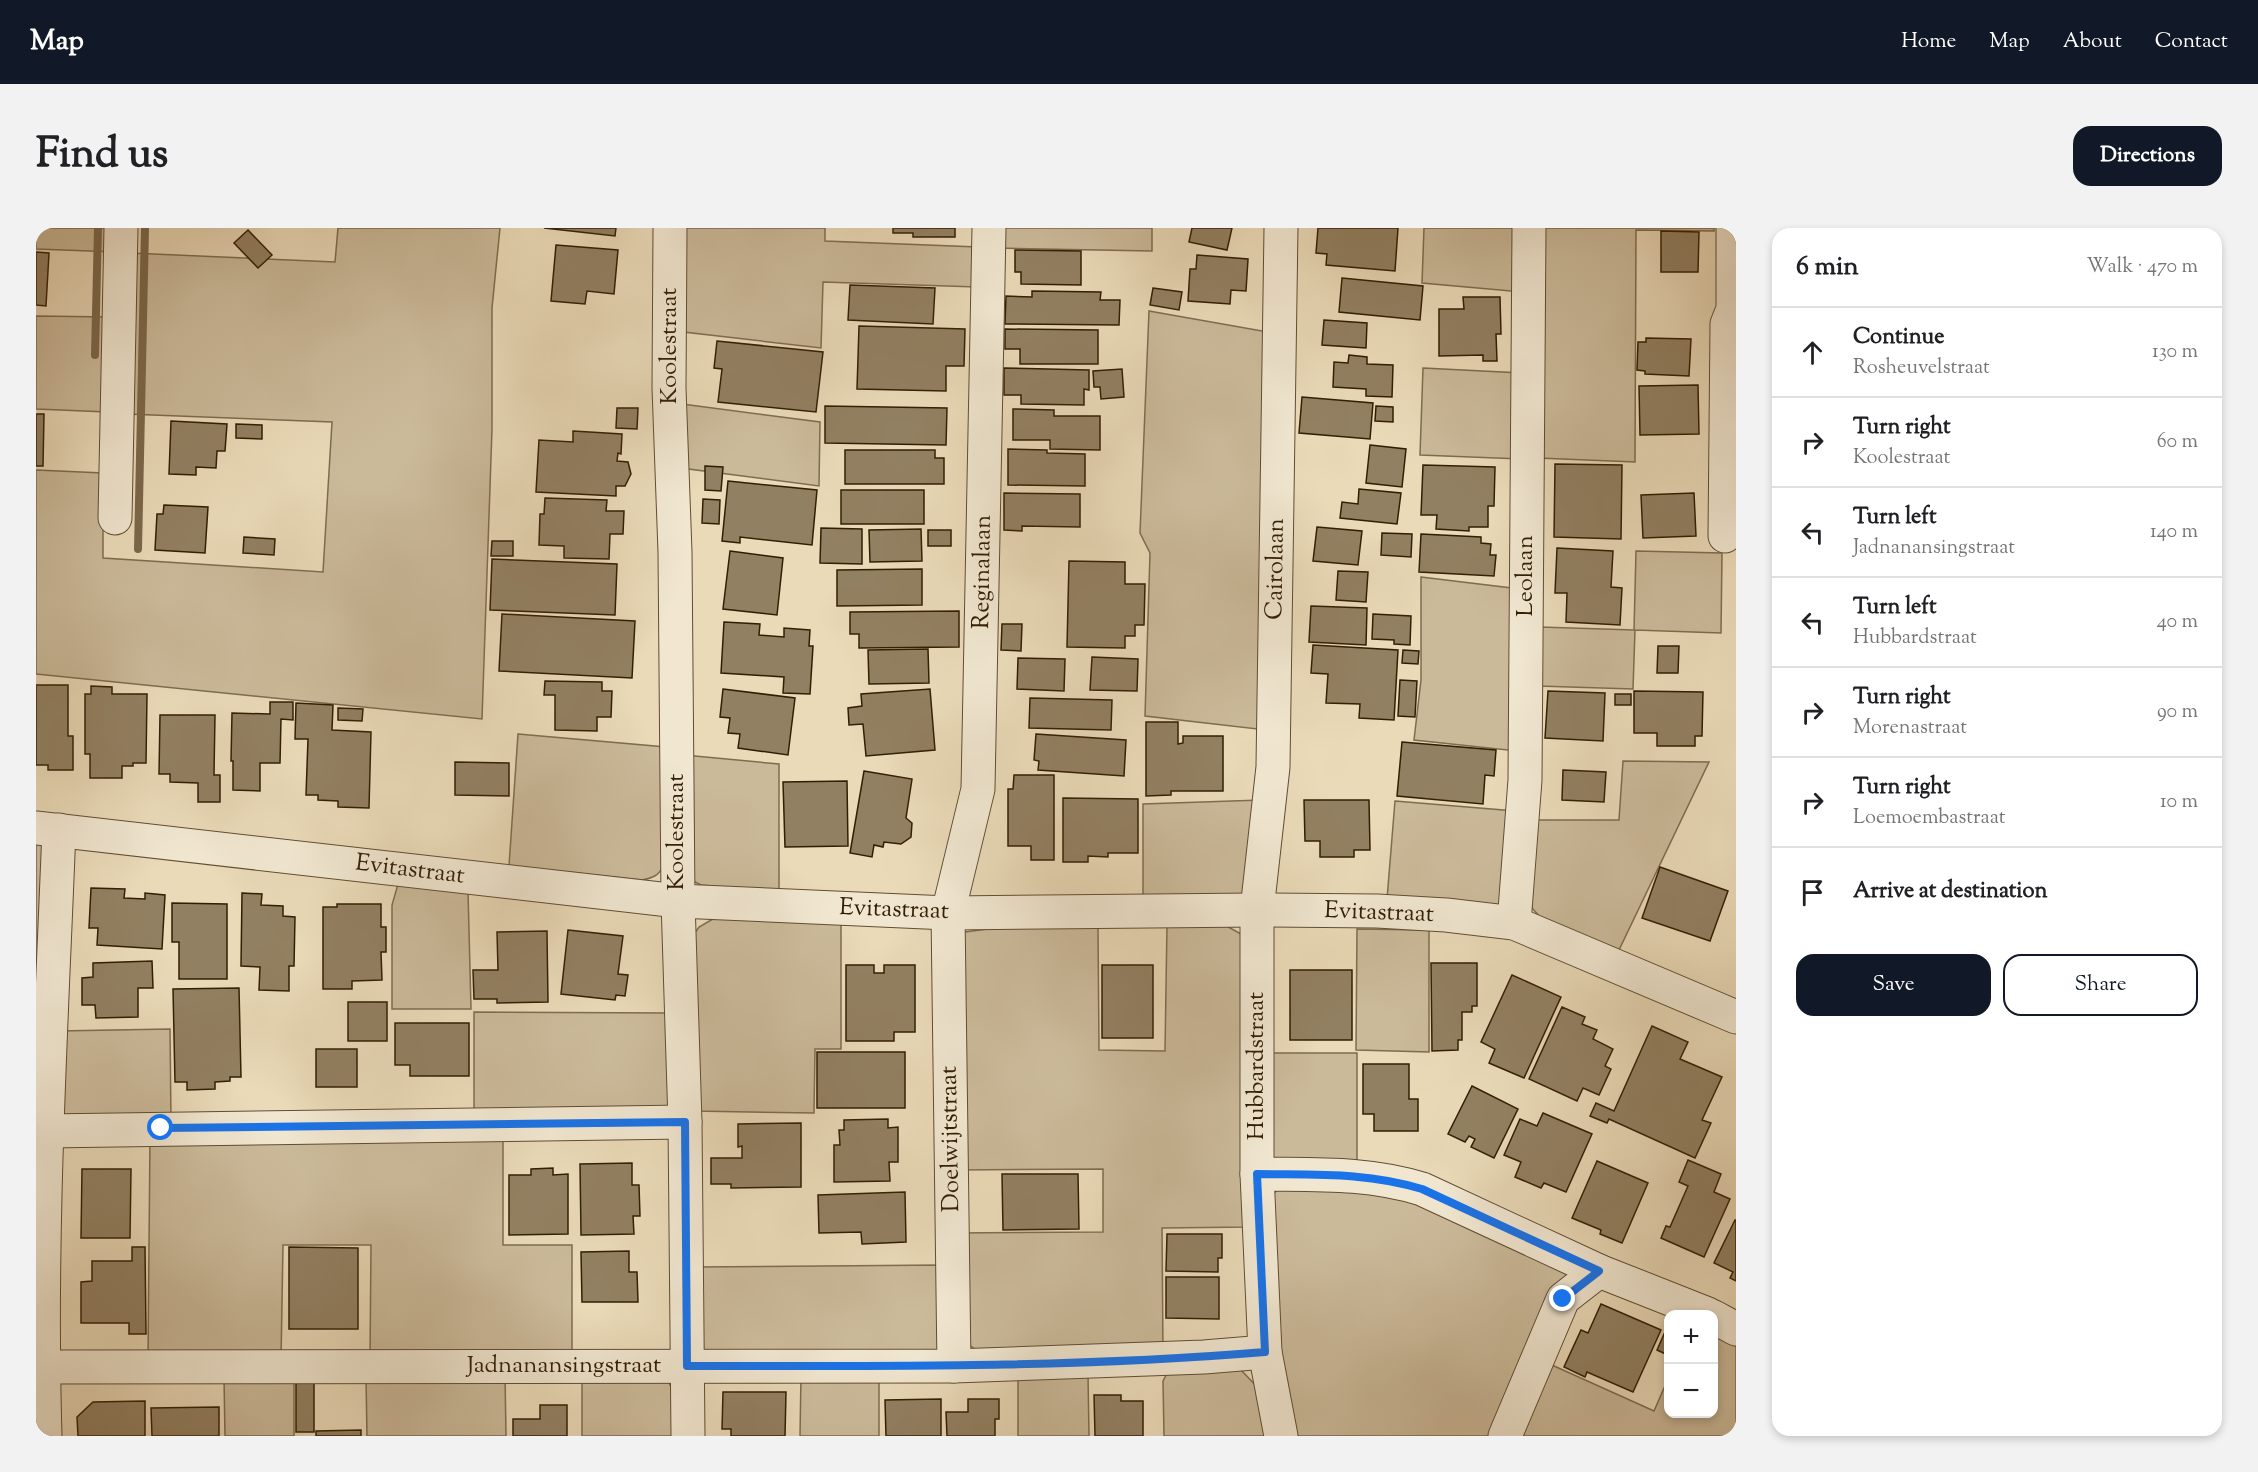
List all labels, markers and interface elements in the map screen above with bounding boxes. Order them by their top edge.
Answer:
text: Map [30,22,84,62]
text: Home [1901,27,1956,57]
text: Map [1989,27,2030,57]
text: About [2063,27,2122,57]
text: Contact [2155,27,2228,57]
text: Find us [36,126,168,186]
button: Directions [2073,126,2222,186]
text: 6 min [1796,249,1859,286]
text: Walk · 470 m [2086,253,2198,282]
street label: Koolestraat [653,288,687,404]
text: Continue [1853,322,1944,354]
icon: ahead [1796,336,1829,369]
text: 130 m [2152,338,2198,367]
text: Rosheuvelstraat [1853,354,1990,383]
text: Turn right [1853,412,1950,444]
icon: right [1796,426,1829,459]
text: 60 m [2157,428,2198,457]
text: Koolestraat [1853,444,1950,473]
text: Turn left [1853,502,1936,534]
street label: Reginalaan [965,514,1001,630]
icon: left [1796,516,1829,549]
street label: Cairolaan [1258,518,1294,620]
text: 140 m [2150,518,2198,547]
text: Jadnanansingstraat [1853,534,2015,563]
street label: Leolaan [1509,535,1543,617]
text: Turn left [1853,592,1936,624]
icon: left [1796,606,1829,639]
text: 40 m [2157,608,2198,637]
text: Hubbardstraat [1853,624,1977,653]
text: Turn right [1853,682,1950,714]
icon: right [1796,696,1829,729]
text: 90 m [2157,698,2198,727]
text: Morenastraat [1853,714,1967,743]
text: Turn right [1853,772,1950,804]
street label: Koolestraat [660,774,694,890]
icon: right [1796,786,1829,819]
text: 10 m [2160,788,2198,817]
text: Loemoembastraat [1853,804,2006,833]
street label: Evitastraat [353,846,467,894]
icon: arrive [1796,876,1829,909]
text: Arrive at destination [1853,876,2048,908]
street label: Evitastraat [839,891,949,929]
street label: Evitastraat [1324,894,1434,932]
button: Save [1796,954,1991,1016]
button: Share [2003,954,2198,1016]
street label: Hubbardstraat [1240,992,1274,1140]
street label: Doelwijtstraat [933,1066,969,1212]
route start [147,1114,173,1140]
route end [1549,1285,1575,1311]
map controls [1664,1310,1718,1418]
button: + [1664,1310,1718,1364]
street label: Jadnanansingstraat [465,1349,661,1383]
button: − [1664,1364,1718,1418]

